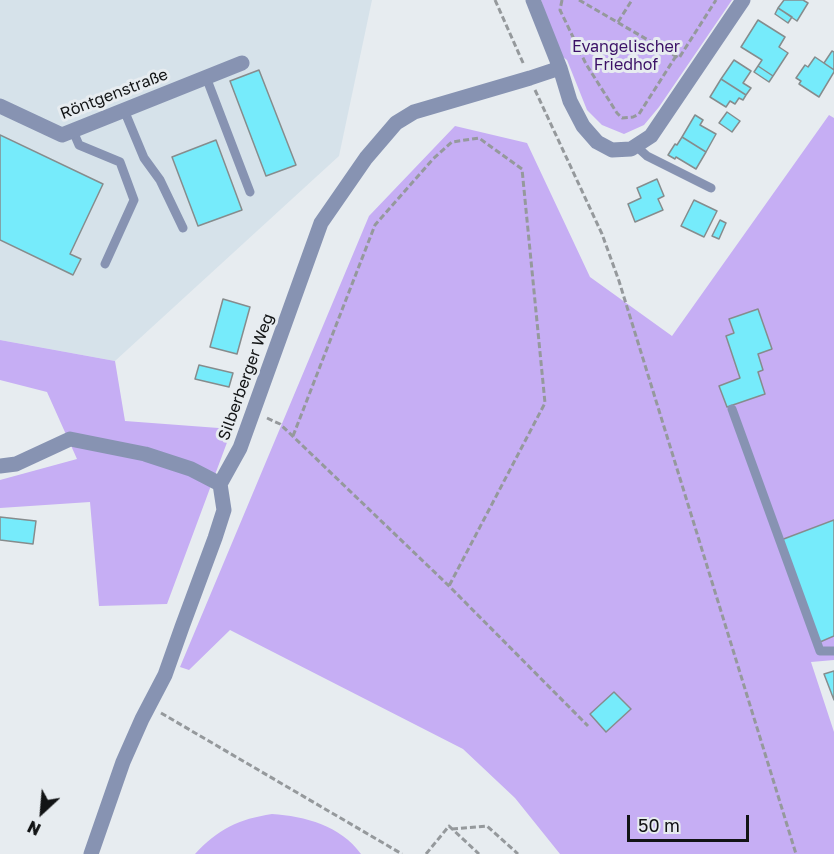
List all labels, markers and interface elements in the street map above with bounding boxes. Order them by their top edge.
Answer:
park label: Evangelischer Friedhof [572,37,680,75]
street label: Röntgenstraße [57,65,171,123]
street label: Silberberger Weg [214,311,278,443]
north arrow [12,782,72,842]
scale bar [630,803,752,841]
text: 50 m [638,814,680,836]
text: N [24,817,44,840]

